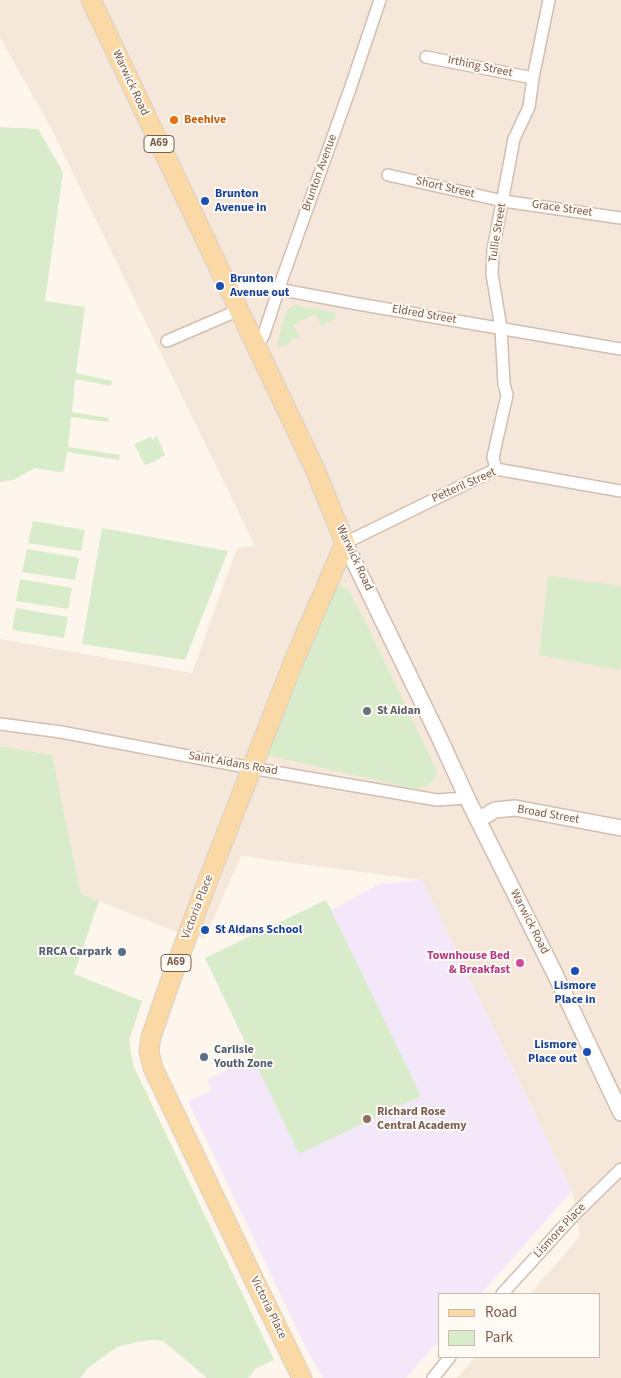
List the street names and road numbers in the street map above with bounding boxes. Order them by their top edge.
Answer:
street label: Warwick Road [109,48,151,118]
street label: Irthing Street [446,53,514,81]
street label: Brunton Avenue [299,133,341,213]
road number: A69 [144,136,174,152]
street label: Short Street [414,174,476,202]
street label: Grace Street [531,198,593,220]
street label: Tullie Street [486,202,510,264]
street label: Eldred Street [391,302,457,328]
street label: Petteril Street [430,465,498,507]
street label: Warwick Road [333,523,375,593]
street label: Saint Aidans Road [187,749,279,779]
street label: Broad Street [516,802,580,828]
street label: Victoria Place [179,873,217,941]
street label: Warwick Road [507,887,551,957]
road number: A69 [161,954,191,971]
street label: Lismore Place [531,1201,589,1261]
street label: Victoria Place [247,1275,289,1341]

